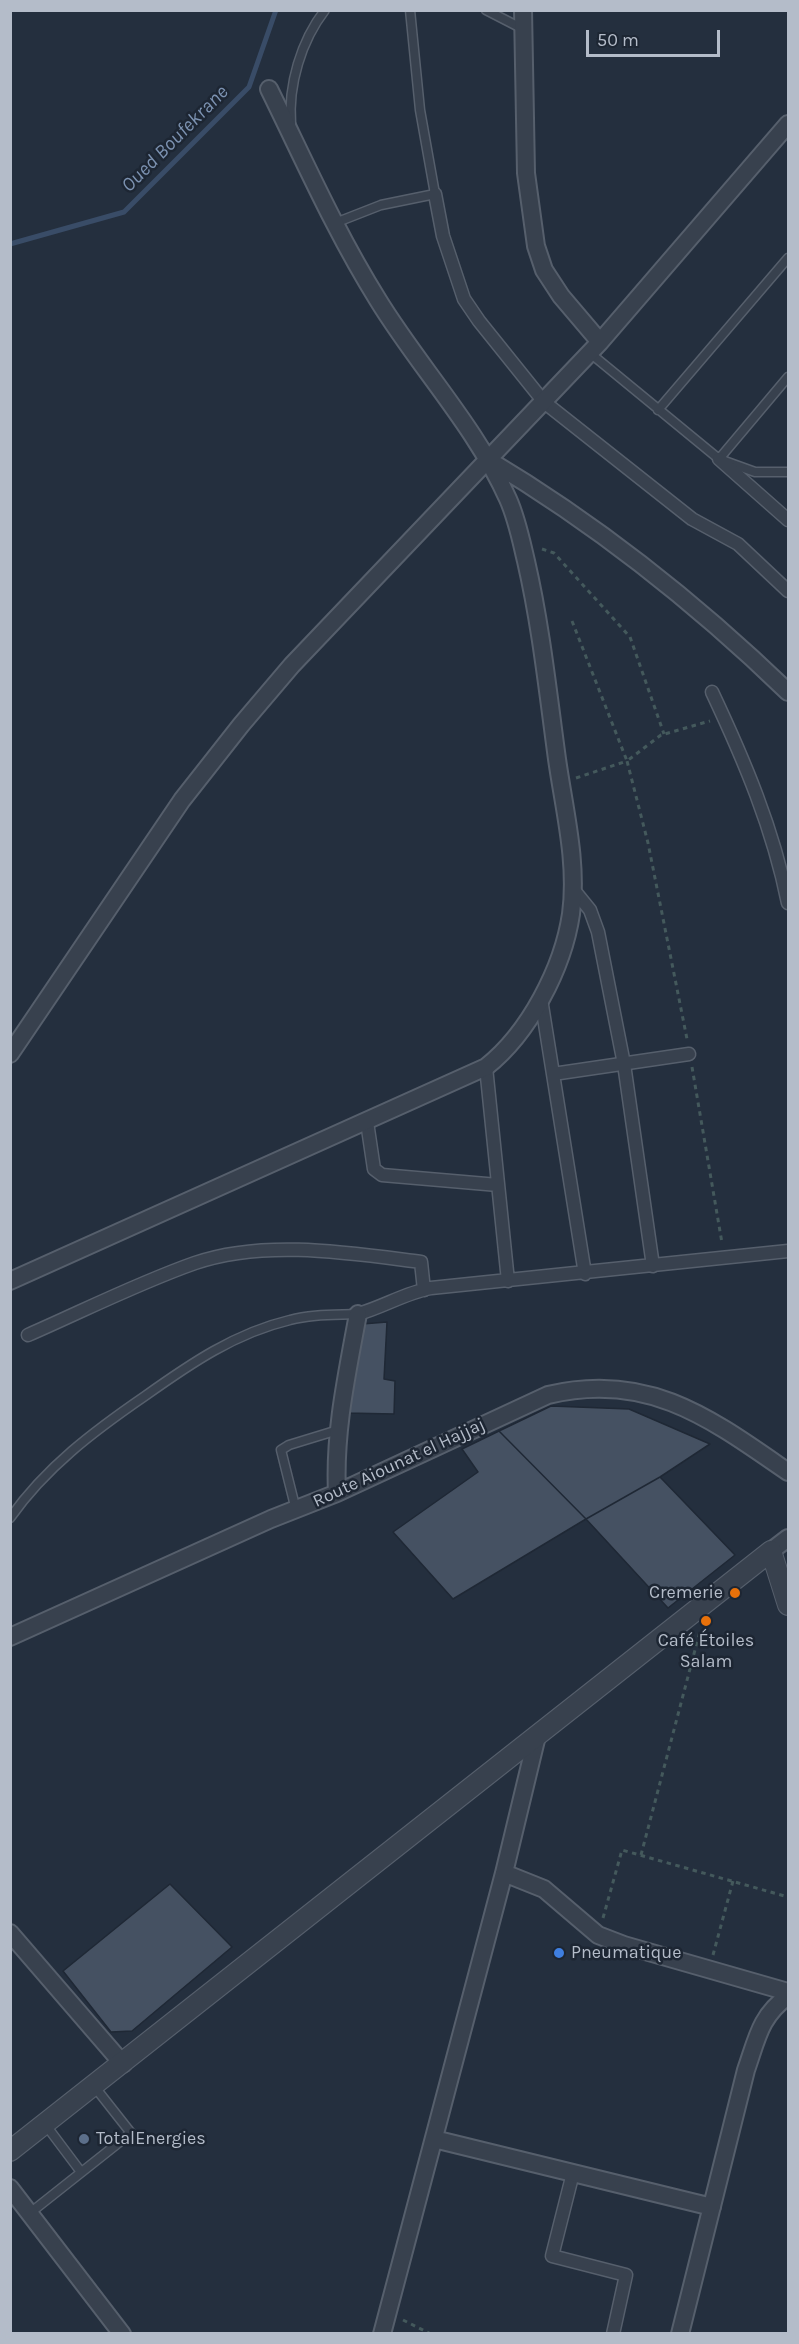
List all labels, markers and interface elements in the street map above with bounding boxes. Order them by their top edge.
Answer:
scale bar [589,18,722,56]
text: 50 m [597,29,639,51]
water label: Oued Boufekrane [117,81,233,197]
street label: Route Aiounat el Hajjaj [309,1414,489,1512]
place label: Cremerie [649,1582,723,1604]
marker: Cremerie [728,1586,742,1600]
marker: Café Étoiles Salam [699,1614,713,1628]
place label: Café Étoiles Salam [658,1630,754,1672]
place label: Pneumatique [571,1942,682,1964]
marker: Pneumatique [552,1946,566,1960]
place label: TotalEnergies [96,2128,206,2150]
marker: TotalEnergies [77,2132,91,2146]

